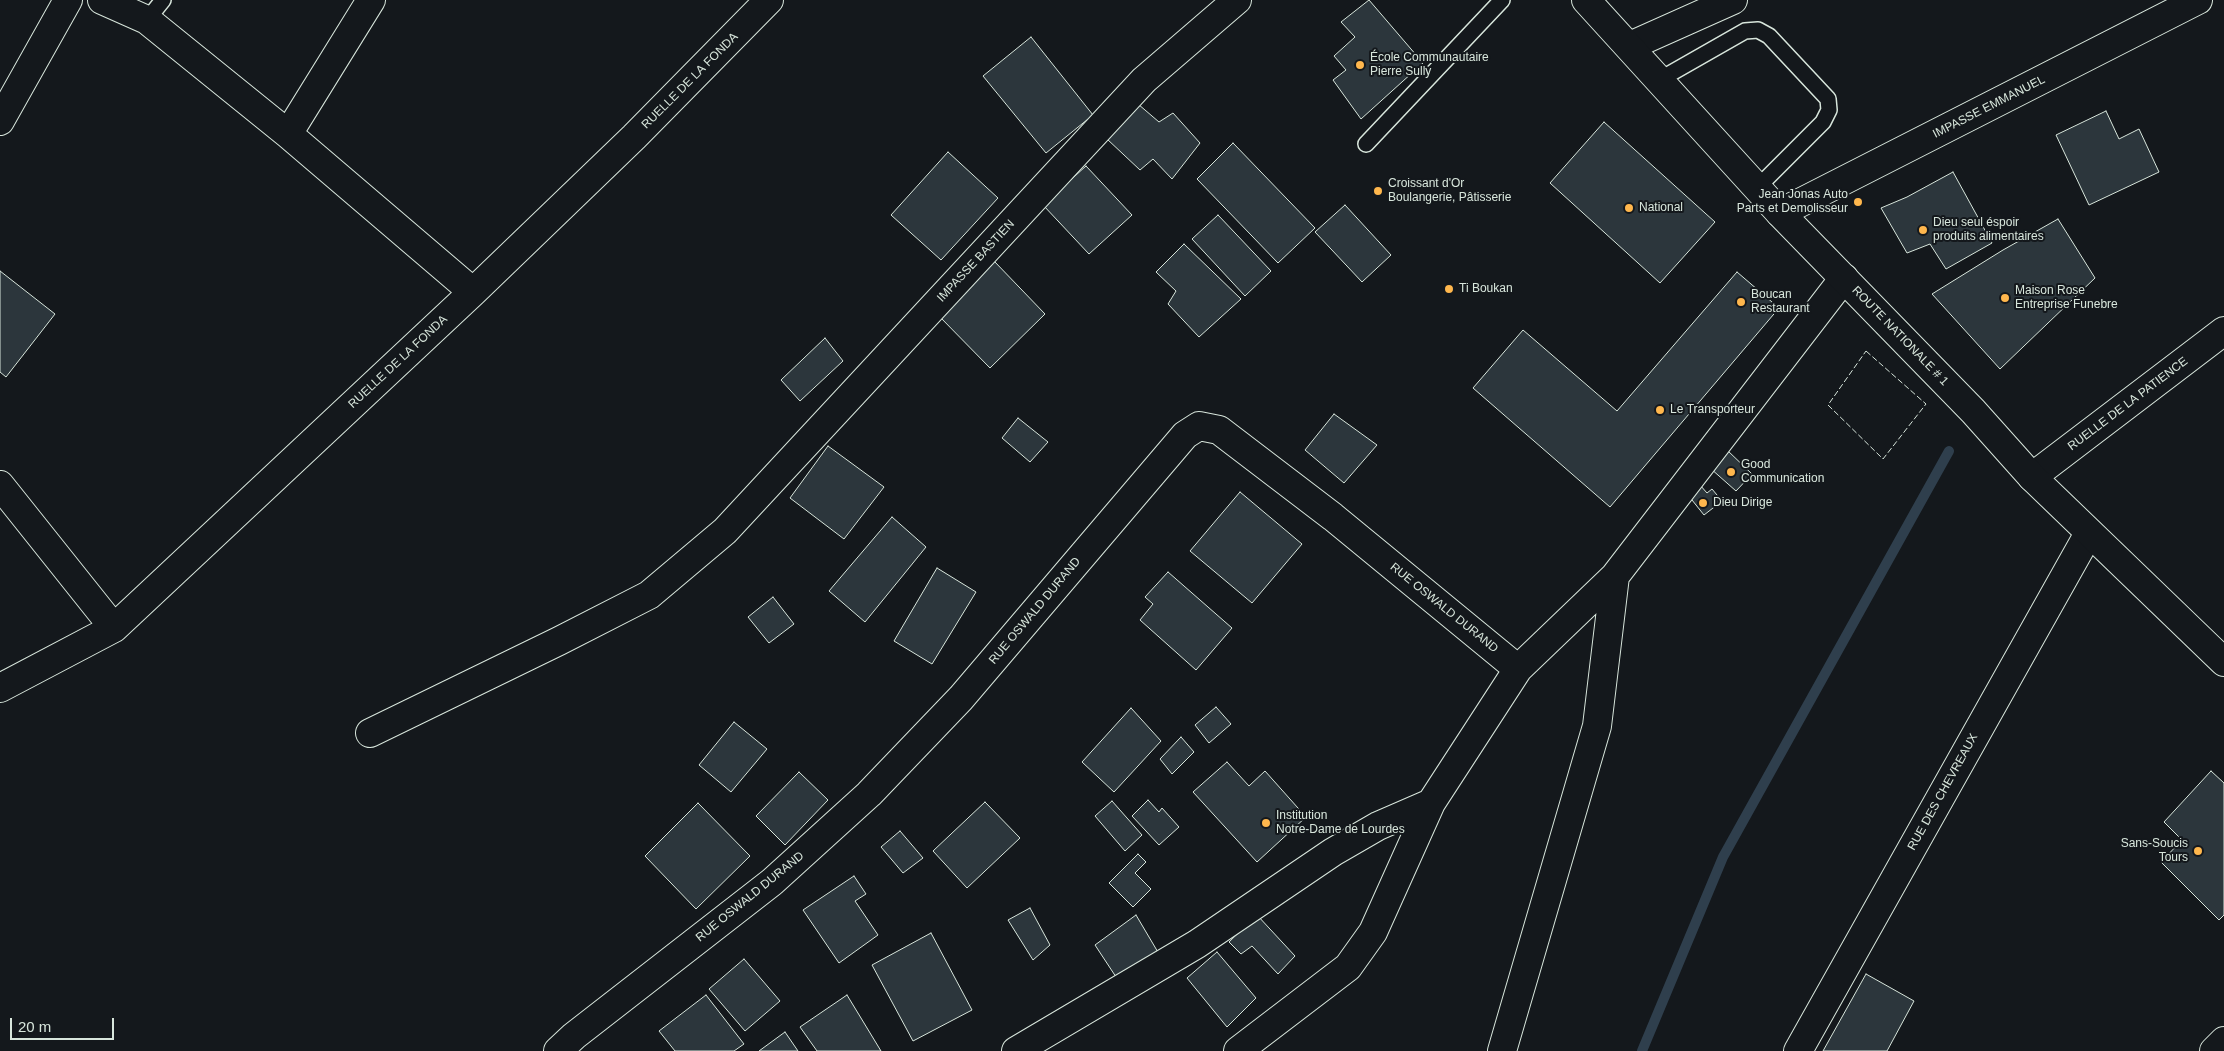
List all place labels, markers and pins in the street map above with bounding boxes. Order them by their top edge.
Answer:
place label: École Communautaire Pierre Sully [1370,51,1489,79]
marker: École Communautaire Pierre Sully [1354,59,1366,71]
place label: Croissant d'Or Boulangerie, Pâtisserie [1388,177,1511,205]
marker: Croissant d'Or Boulangerie, Pâtisserie [1372,185,1384,197]
place label: Jean Jonas Auto Parts et Demolisseur [1737,188,1848,216]
marker: Jean Jonas Auto Parts et Demolisseur [1852,196,1864,208]
place label: National [1639,201,1683,215]
marker: National [1623,202,1635,214]
place label: Dieu seul éspoir produits alimentaires [1933,216,2044,244]
marker: Dieu seul éspoir produits alimentaires [1917,224,1929,236]
place label: Ti Boukan [1459,282,1513,296]
marker: Ti Boukan [1443,283,1455,295]
place label: Maison Rose Entreprise Funebre [2015,284,2118,312]
place label: Boucan Restaurant [1751,288,1810,316]
marker: Maison Rose Entreprise Funebre [1999,292,2011,304]
marker: Boucan Restaurant [1735,296,1747,308]
place label: Le Transporteur [1670,403,1755,417]
marker: Le Transporteur [1654,404,1666,416]
place label: Good Communication [1741,458,1824,486]
marker: Good Communication [1725,466,1737,478]
place label: Dieu Dirige [1713,496,1772,510]
marker: Dieu Dirige [1697,497,1709,509]
place label: Institution Notre-Dame de Lourdes [1276,809,1405,837]
marker: Institution Notre-Dame de Lourdes [1260,817,1272,829]
place label: Sans-Soucis Tours [2121,837,2188,865]
marker: Sans-Soucis Tours [2192,845,2204,857]

